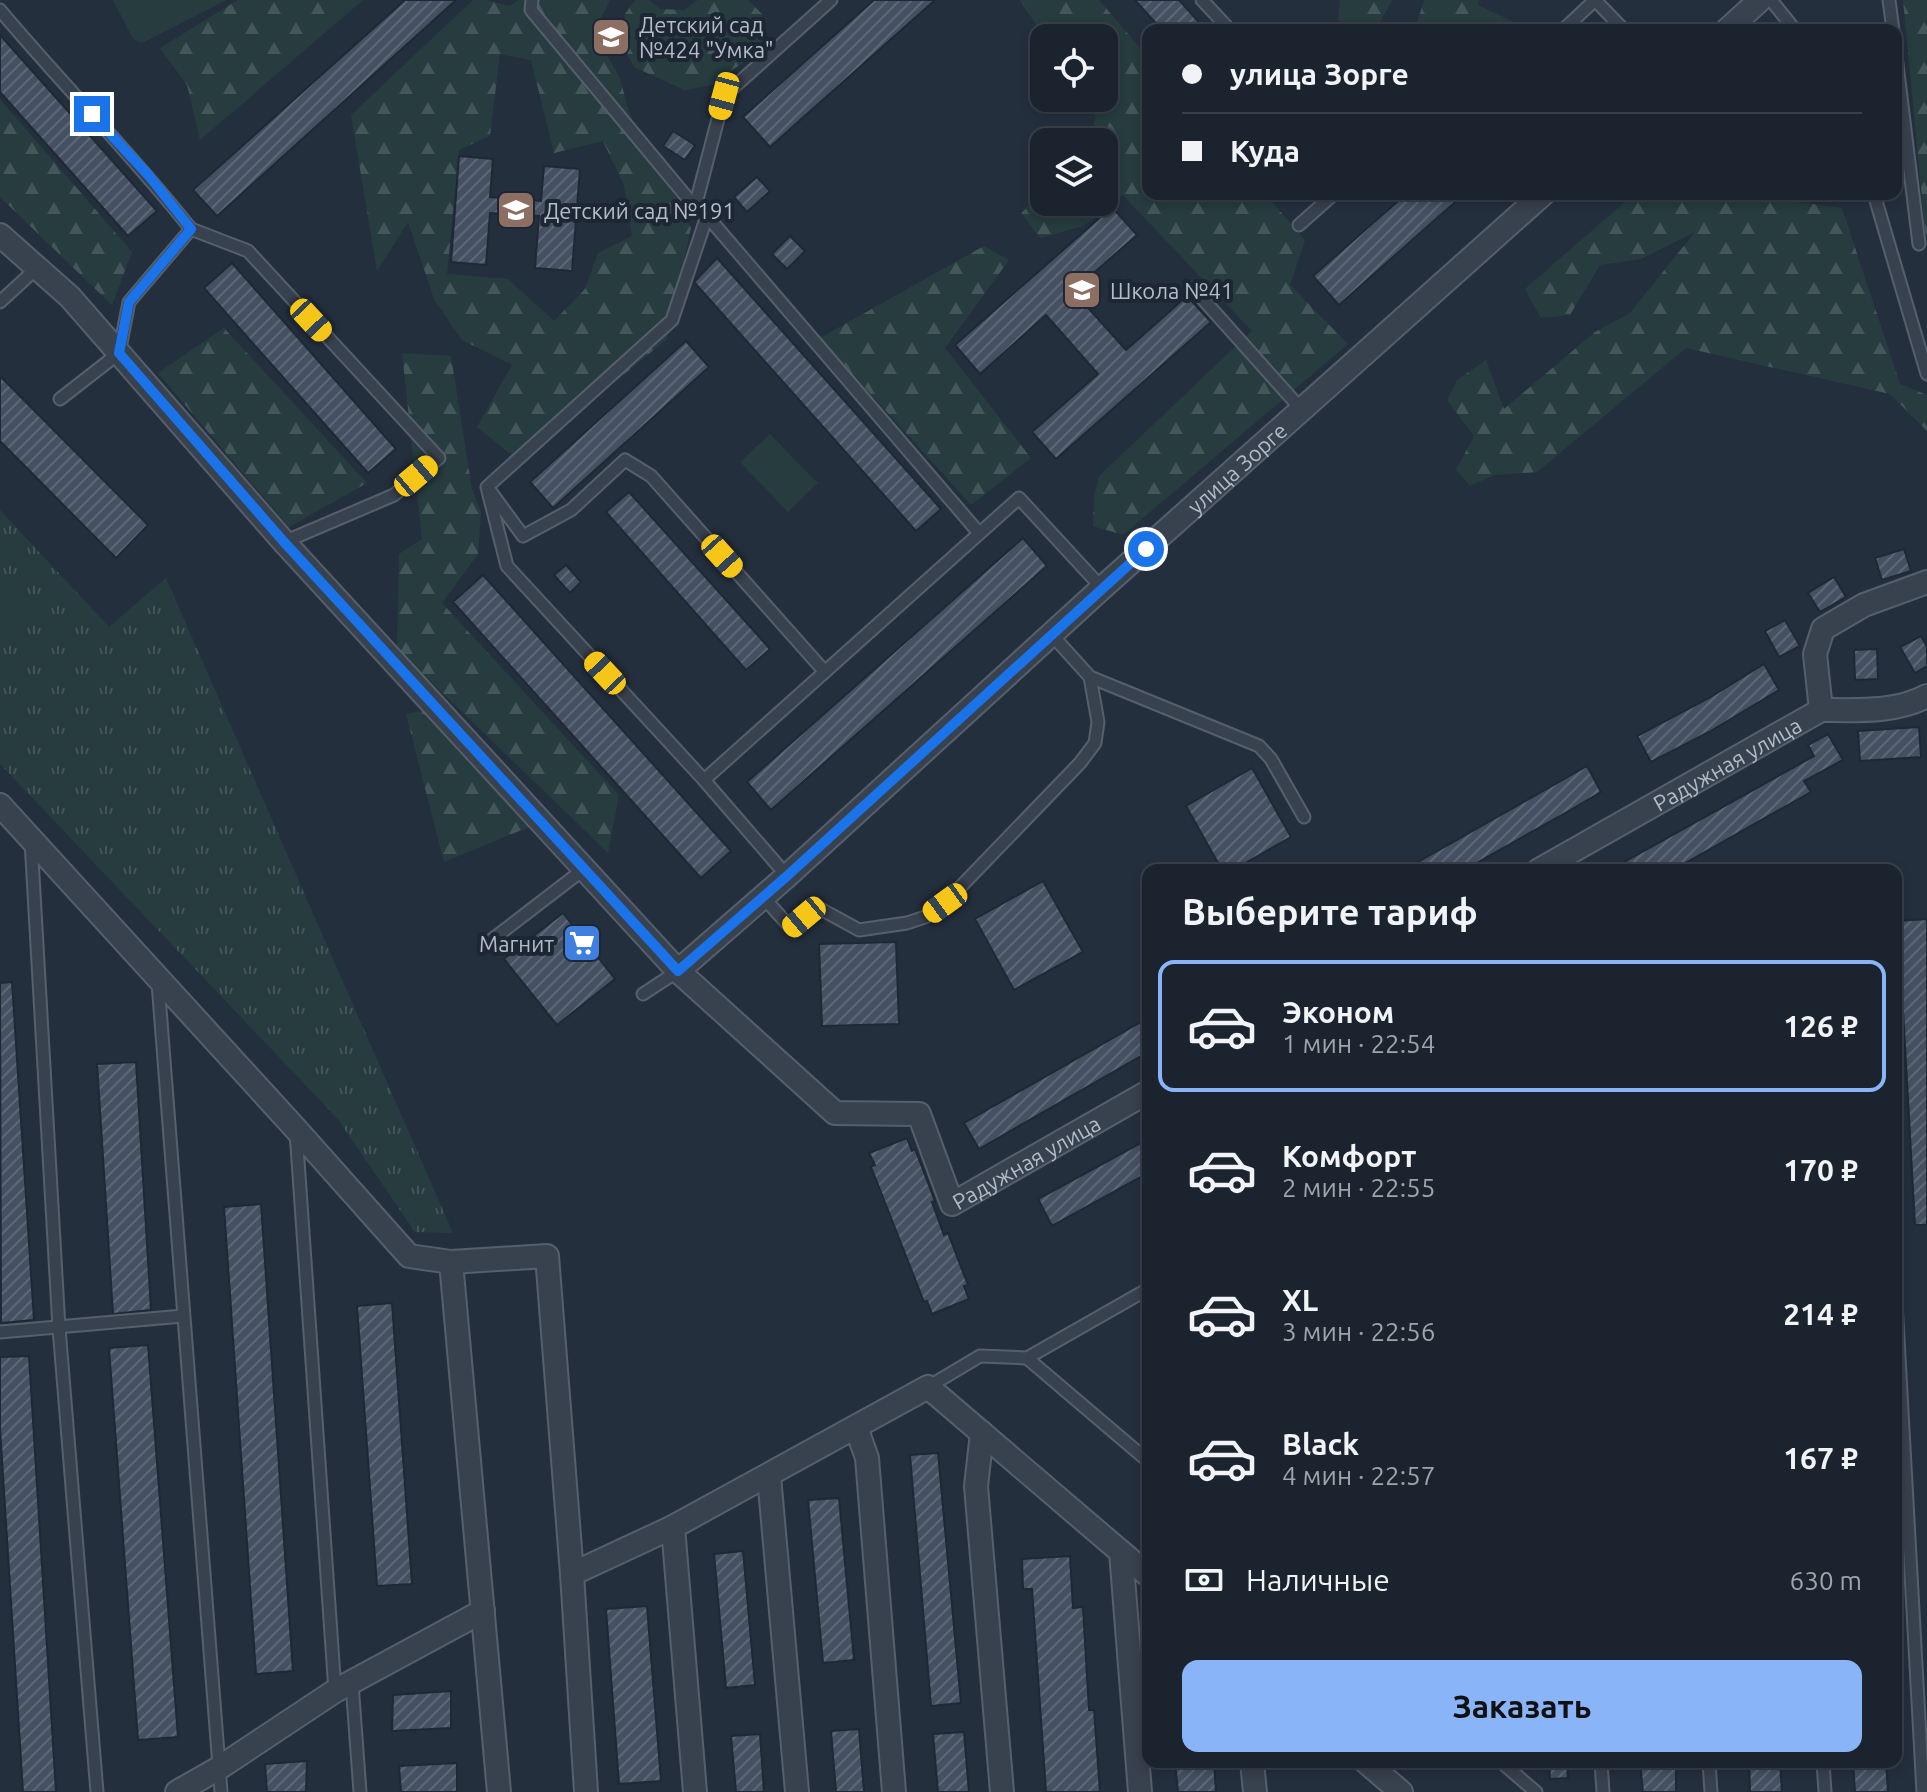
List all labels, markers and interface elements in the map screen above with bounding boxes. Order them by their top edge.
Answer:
place label: Детский сад №424 "Умка" [639,12,774,62]
school or university icon: Детский сад №424 "Умка" [590,16,632,58]
map controls [1030,24,1118,216]
button: locate [1030,24,1118,112]
text: улица Зорге [1230,57,1409,91]
car [706,70,742,122]
route end [74,96,110,132]
button: layers [1030,128,1118,216]
text: Куда [1230,134,1300,168]
school or university icon: Детский сад №191 [495,189,537,231]
place label: Детский сад №191 [544,198,735,223]
school or university icon: Школа №41 [1061,269,1103,311]
place label: Школа №41 [1110,278,1233,303]
car [286,294,336,346]
street label: улица Зорге [1182,417,1291,518]
car [390,451,442,501]
car [697,530,747,582]
route start [1128,531,1164,567]
car [580,647,630,699]
street label: Радужная улица [1649,712,1805,815]
car [919,879,971,927]
text: Выберите тариф [1182,891,1478,932]
car [778,892,830,942]
supermarket icon: Магнит [561,922,603,964]
place label: Магнит [479,931,554,956]
icon: car [1186,990,1258,1062]
text: Эконом [1282,995,1394,1029]
text: 126 ₽ [1783,1009,1858,1043]
text: 1 мин · 22:54 [1282,1029,1435,1058]
street label: Радужная улица [948,1110,1104,1214]
icon: car [1186,1134,1258,1206]
text: Комфорт [1282,1139,1416,1173]
text: 170 ₽ [1783,1153,1858,1187]
text: 2 мин · 22:55 [1282,1173,1435,1202]
icon: car [1186,1278,1258,1350]
text: XL [1282,1283,1318,1317]
text: 214 ₽ [1783,1297,1858,1331]
text: 3 мин · 22:56 [1282,1317,1435,1346]
icon: car [1186,1422,1258,1494]
text: Black [1282,1427,1359,1461]
text: 167 ₽ [1783,1441,1858,1475]
text: 4 мин · 22:57 [1282,1461,1435,1490]
icon: cash [1182,1558,1226,1602]
text: Наличные [1246,1563,1390,1597]
text: 630 m [1790,1566,1862,1595]
button: Заказать [1182,1660,1862,1752]

